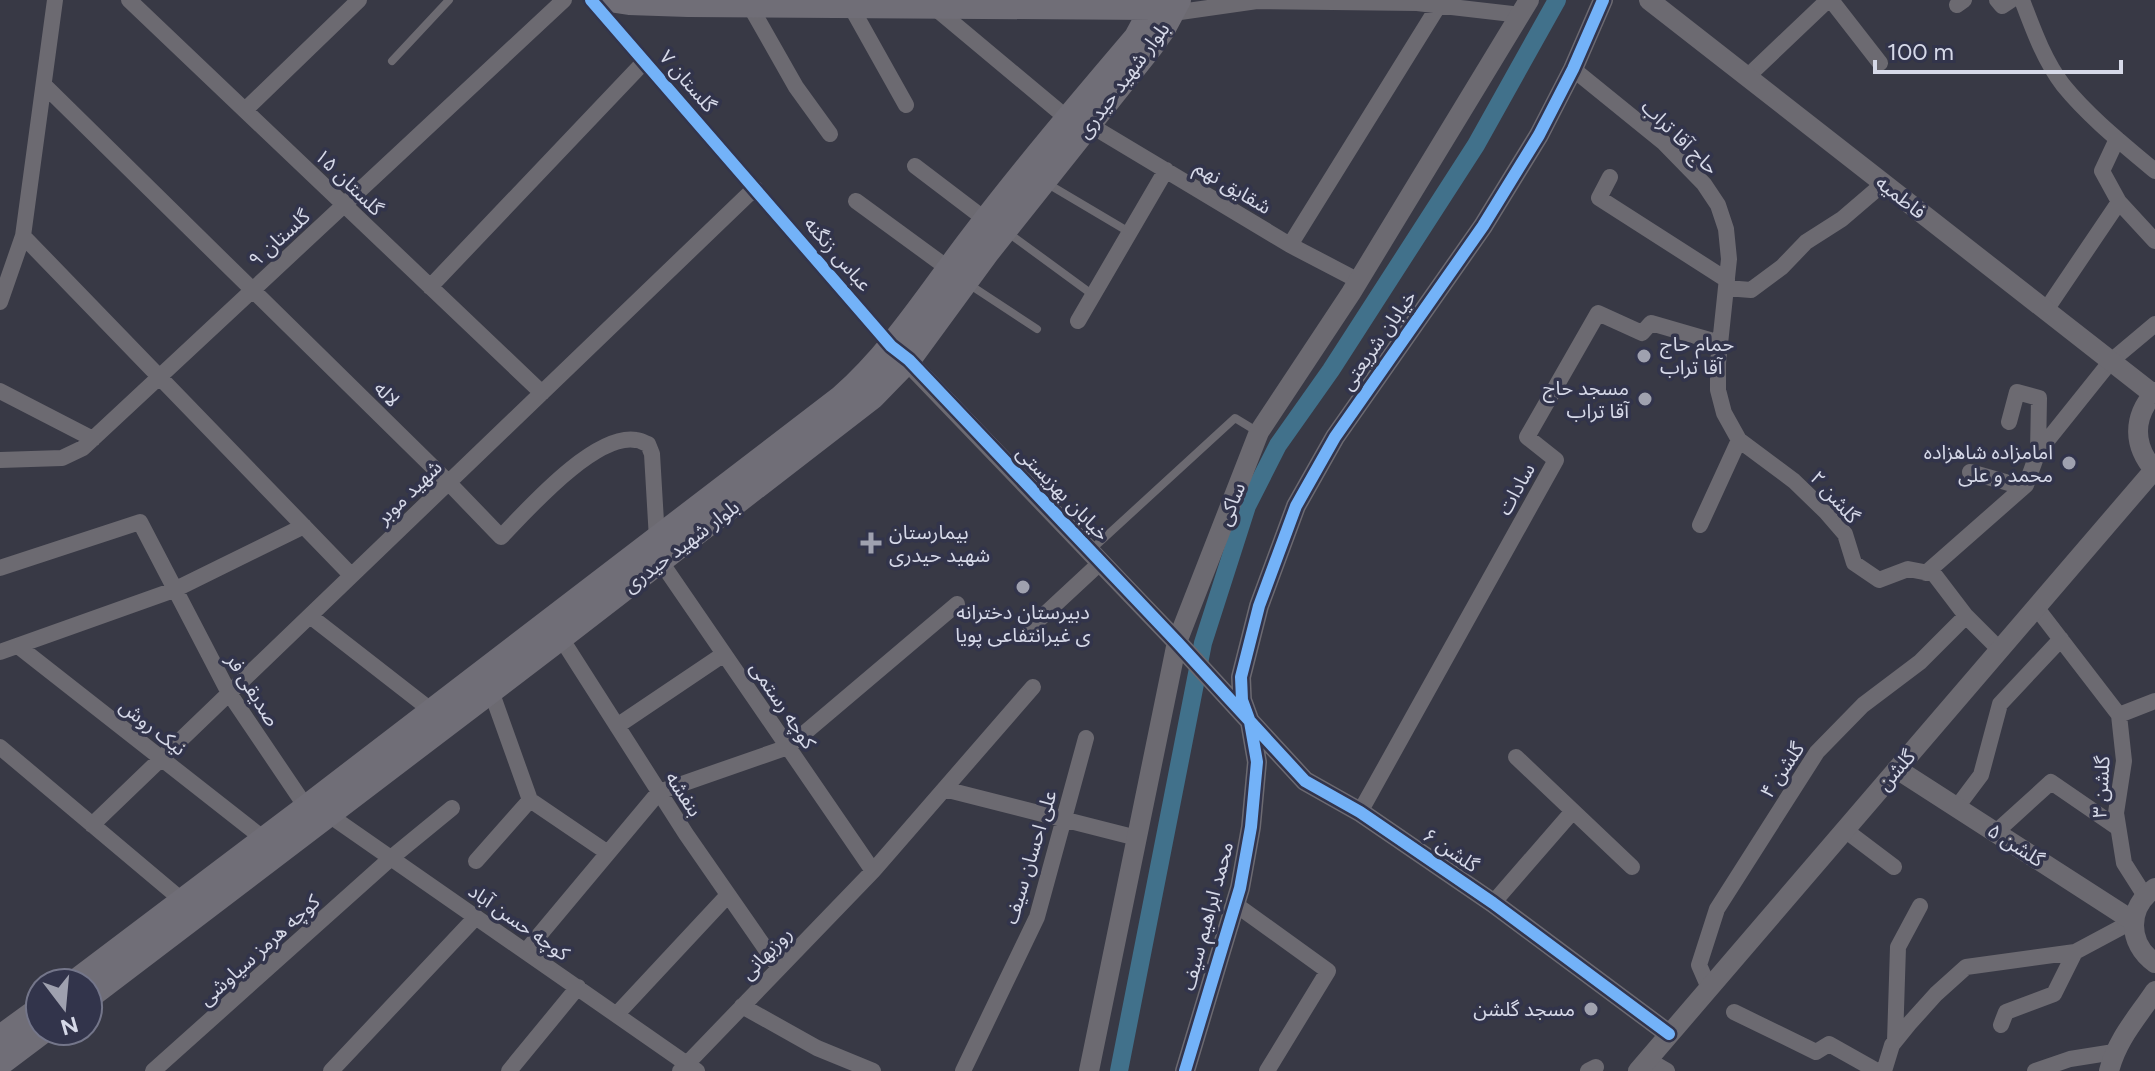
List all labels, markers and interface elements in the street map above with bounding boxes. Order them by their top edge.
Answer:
street label: بلوار شهید حیدری [1072,17,1174,143]
scale bar [1875,24,2121,74]
text: 100 m [1887,37,1954,66]
street label: گلستان ۷ [654,45,722,118]
street label: حاج آقا تراب [1634,94,1723,182]
street label: گلستان ۱۵ [310,143,389,221]
street label: شقایق نهم [1189,155,1276,222]
street label: فاطمیه [1871,170,1931,224]
street label: گلستان ۹ [243,204,315,272]
street label: عباس زنگنه [799,212,877,296]
street label: خیابان شریعتی [1335,285,1421,395]
place label: حمام حاج آقا تراب [1660,332,1734,379]
marker: حمام حاج آقا تراب [1635,347,1653,365]
street label: لاله [369,376,405,412]
place label: مسجد حاج آقا تراب [1543,376,1630,423]
marker: مسجد حاج آقا تراب [1636,390,1654,408]
street label: خیابان بهزیستی [1012,440,1114,546]
place label: امامزاده شاهزاده محمد و علی [1924,440,2053,487]
marker: امامزاده شاهزاده محمد و علی [2060,454,2078,472]
street label: شهید موبر [370,455,447,530]
street label: سادات [1492,459,1540,519]
street label: گلشن ۲ [1805,466,1865,529]
street label: ساکی [1212,479,1250,529]
street label: بلوار شهید حیدری [618,495,744,597]
place label: بیمارستان شهید حیدری [889,520,990,567]
marker: بیمارستان شهید حیدری [860,532,882,554]
marker: دبیرستان دخترانه ی غیرانتفاعی پویا [1014,578,1032,596]
place label: دبیرستان دخترانه ی غیرانتفاعی پویا [955,600,1091,648]
street label: صدیقی فر [221,648,285,731]
street label: کوچه رستمی [744,657,821,755]
street label: نیک روش [115,694,191,760]
street label: گلشن ۴ [1755,737,1810,803]
street label: گلشن [1872,744,1921,795]
street label: گلشن ۳ [2087,755,2115,819]
street label: بنفشه [661,767,707,821]
street label: علی احسان سیف [998,787,1062,927]
street label: گلشن ۵ [1983,818,2049,872]
street label: گلشن ۶ [1418,823,1484,878]
street label: محمد ابراهیم سیف [1176,839,1241,994]
street label: کوچه حسن آباد [463,878,575,967]
street label: کوچه هرمز سیاوشی [194,889,326,1011]
street label: روزبهانی [735,921,797,985]
north arrow [24,967,104,1047]
place label: مسجد گلشن [1473,997,1575,1021]
marker: مسجد گلشن [1582,1000,1600,1018]
text: N [57,1010,81,1041]

